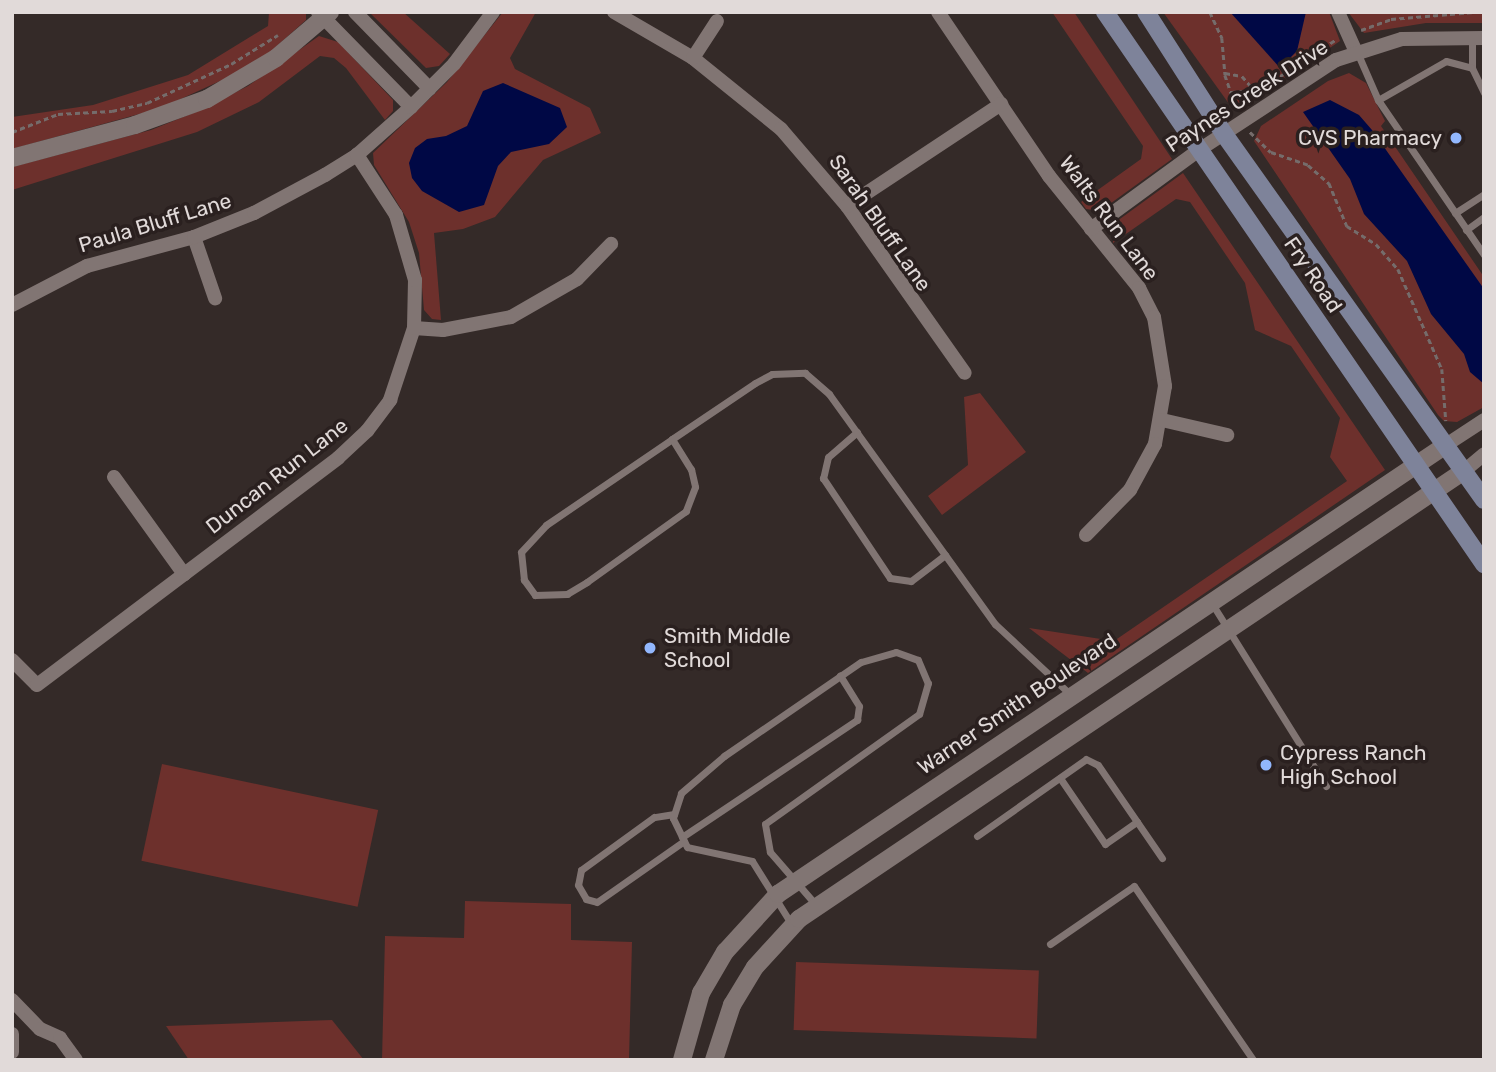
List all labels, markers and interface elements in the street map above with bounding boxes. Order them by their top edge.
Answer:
street label: Paynes Creek Drive [1161,34,1333,158]
place label: CVS Pharmacy [1298,125,1442,151]
marker: CVS Pharmacy [1448,130,1464,146]
street label: Sarah Bluff Lane [823,150,937,296]
street label: Walts Run Lane [1054,151,1164,285]
street label: Paula Bluff Lane [75,188,235,258]
street label: Fry Road [1278,232,1348,318]
street label: Duncan Run Lane [201,413,353,539]
place label: Smith Middle School [664,623,791,673]
street label: Warner Smith Boulevard [913,628,1121,780]
marker: Smith Middle School [642,640,658,656]
place label: Cypress Ranch High School [1280,740,1427,790]
marker: Cypress Ranch High School [1258,757,1274,773]

